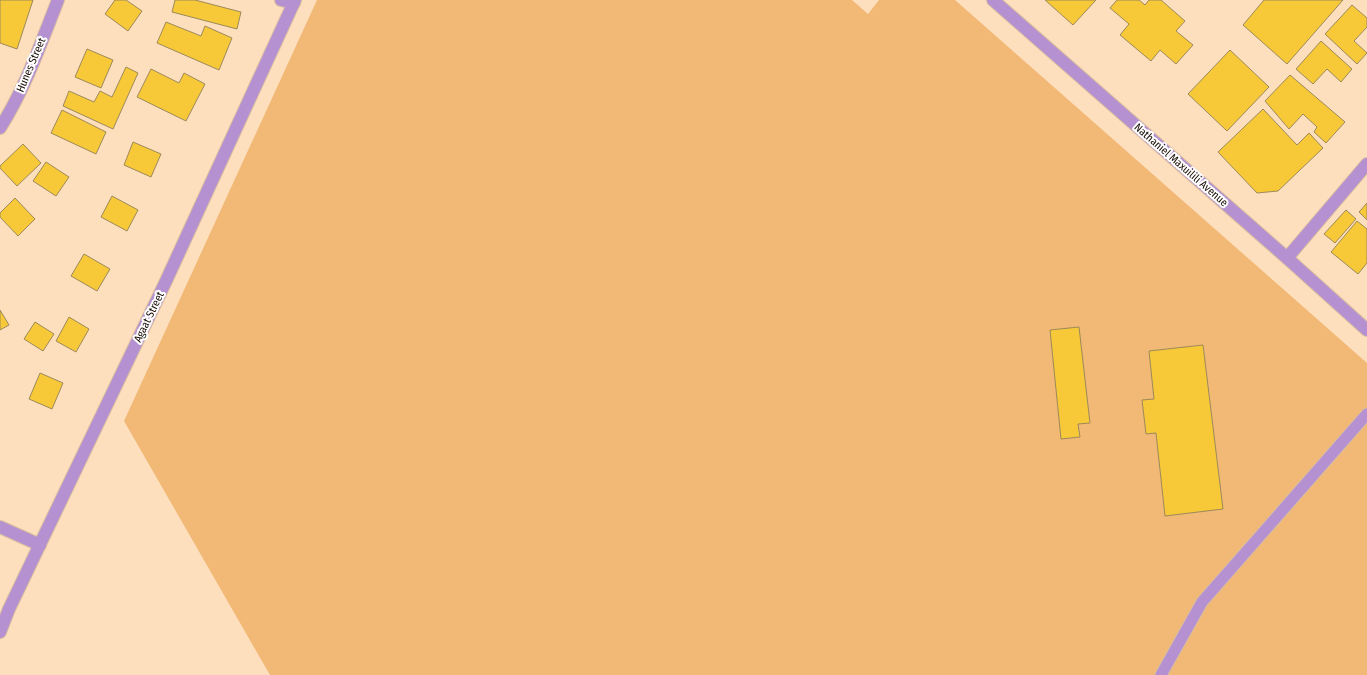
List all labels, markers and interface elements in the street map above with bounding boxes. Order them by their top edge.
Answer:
street label: Hunes Street [14,35,48,94]
street label: Nathaniel Maxuilili Avenue [1132,121,1230,209]
street label: Agaat Street [131,289,167,344]

